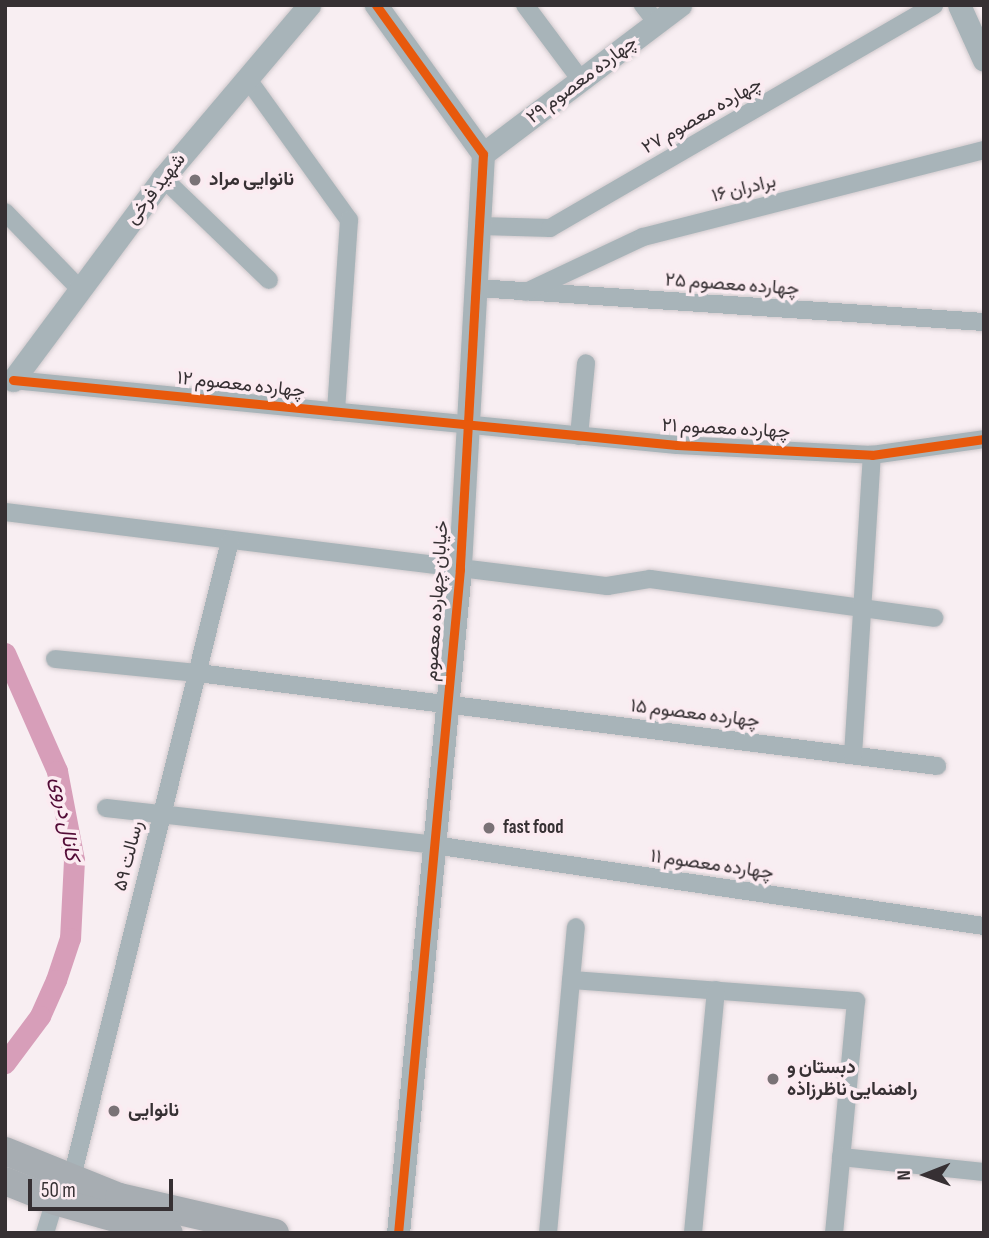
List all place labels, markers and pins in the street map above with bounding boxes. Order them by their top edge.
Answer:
place label: نانوایی مراد [209,169,294,191]
marker: نانوایی مراد [187,172,203,188]
place label: fast food [503,817,564,839]
marker: fast food [481,820,497,836]
place label: دبستان و راهنمایی ناظرزاذه [787,1057,917,1101]
marker: دبستان و راهنمایی ناظرزاذه [765,1071,781,1087]
place label: نانوایی [128,1100,179,1122]
marker: نانوایی [106,1103,122,1119]

